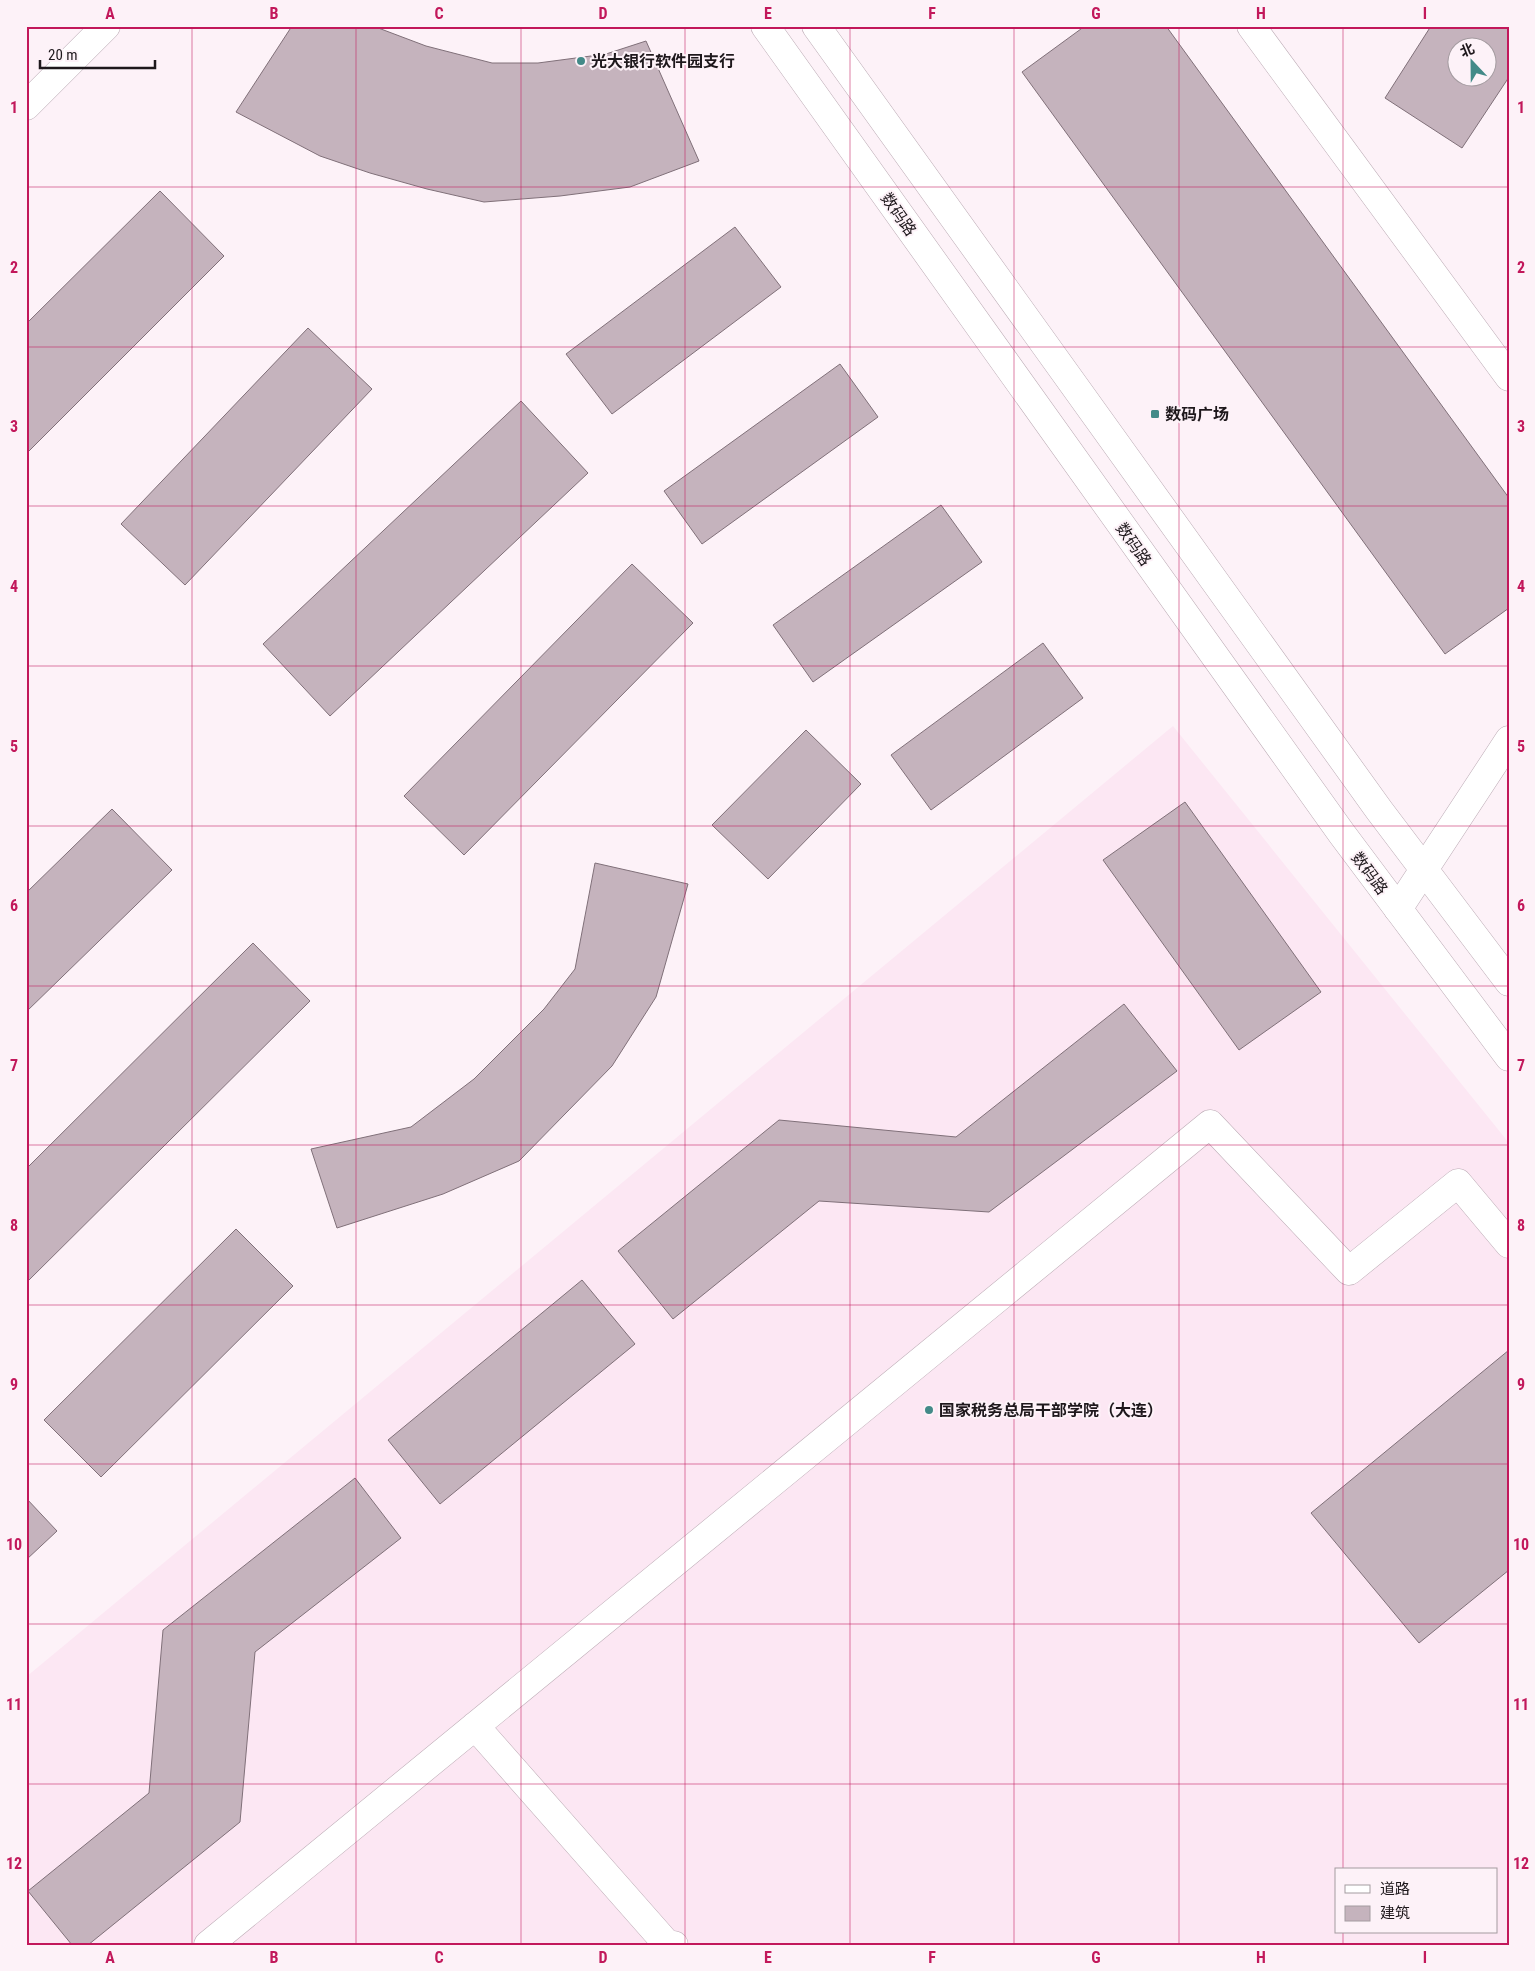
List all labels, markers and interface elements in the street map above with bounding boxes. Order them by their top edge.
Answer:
text: A [105,4,115,23]
text: B [270,4,279,23]
text: C [434,4,444,23]
text: D [598,4,608,23]
text: E [764,4,772,23]
text: F [928,4,936,23]
text: G [1091,4,1101,23]
text: H [1256,4,1266,23]
text: I [1423,4,1427,23]
scale bar [40,38,155,70]
north arrow [1448,38,1498,88]
text: 北 [1458,40,1477,60]
text: 20 m [48,46,78,64]
place label: 光大银行软件园支行 [591,52,735,71]
marker: 光大银行软件园支行 [575,55,587,67]
text: 1 [10,98,18,117]
text: 1 [1517,98,1525,117]
street label: 数码路 [877,189,920,239]
text: 2 [10,258,18,277]
text: 2 [1517,258,1525,277]
place label: 数码广场 [1165,405,1229,424]
marker: 数码广场 [1149,408,1161,420]
text: 3 [10,417,18,436]
text: 3 [1517,417,1525,436]
street label: 数码路 [1112,519,1155,569]
text: 4 [10,577,18,596]
text: 4 [1517,577,1525,596]
text: 5 [10,737,18,756]
text: 5 [1517,737,1525,756]
street label: 数码路 [1348,848,1392,898]
text: 6 [10,896,18,915]
text: 6 [1517,896,1525,915]
text: 7 [10,1056,18,1075]
text: 7 [1517,1056,1525,1075]
text: 8 [10,1216,18,1235]
text: 8 [1517,1216,1525,1235]
text: 9 [10,1375,18,1394]
text: 9 [1517,1375,1525,1394]
place label: 国家税务总局干部学院（大连） [939,1401,1163,1420]
marker: 国家税务总局干部学院（大连） [923,1404,935,1416]
text: 10 [6,1535,22,1554]
text: 10 [1513,1535,1529,1554]
text: 11 [6,1695,22,1714]
text: 11 [1513,1695,1529,1714]
text: 12 [6,1854,22,1873]
text: 12 [1513,1854,1529,1873]
legend [1335,1868,1498,1934]
text: 道路 [1380,1880,1410,1898]
text: 建筑 [1380,1904,1410,1922]
text: A [105,1948,115,1967]
text: B [270,1948,279,1967]
text: C [434,1948,444,1967]
text: D [598,1948,608,1967]
text: E [764,1948,772,1967]
text: F [928,1948,936,1967]
text: G [1091,1948,1101,1967]
text: H [1256,1948,1266,1967]
text: I [1423,1948,1427,1967]

